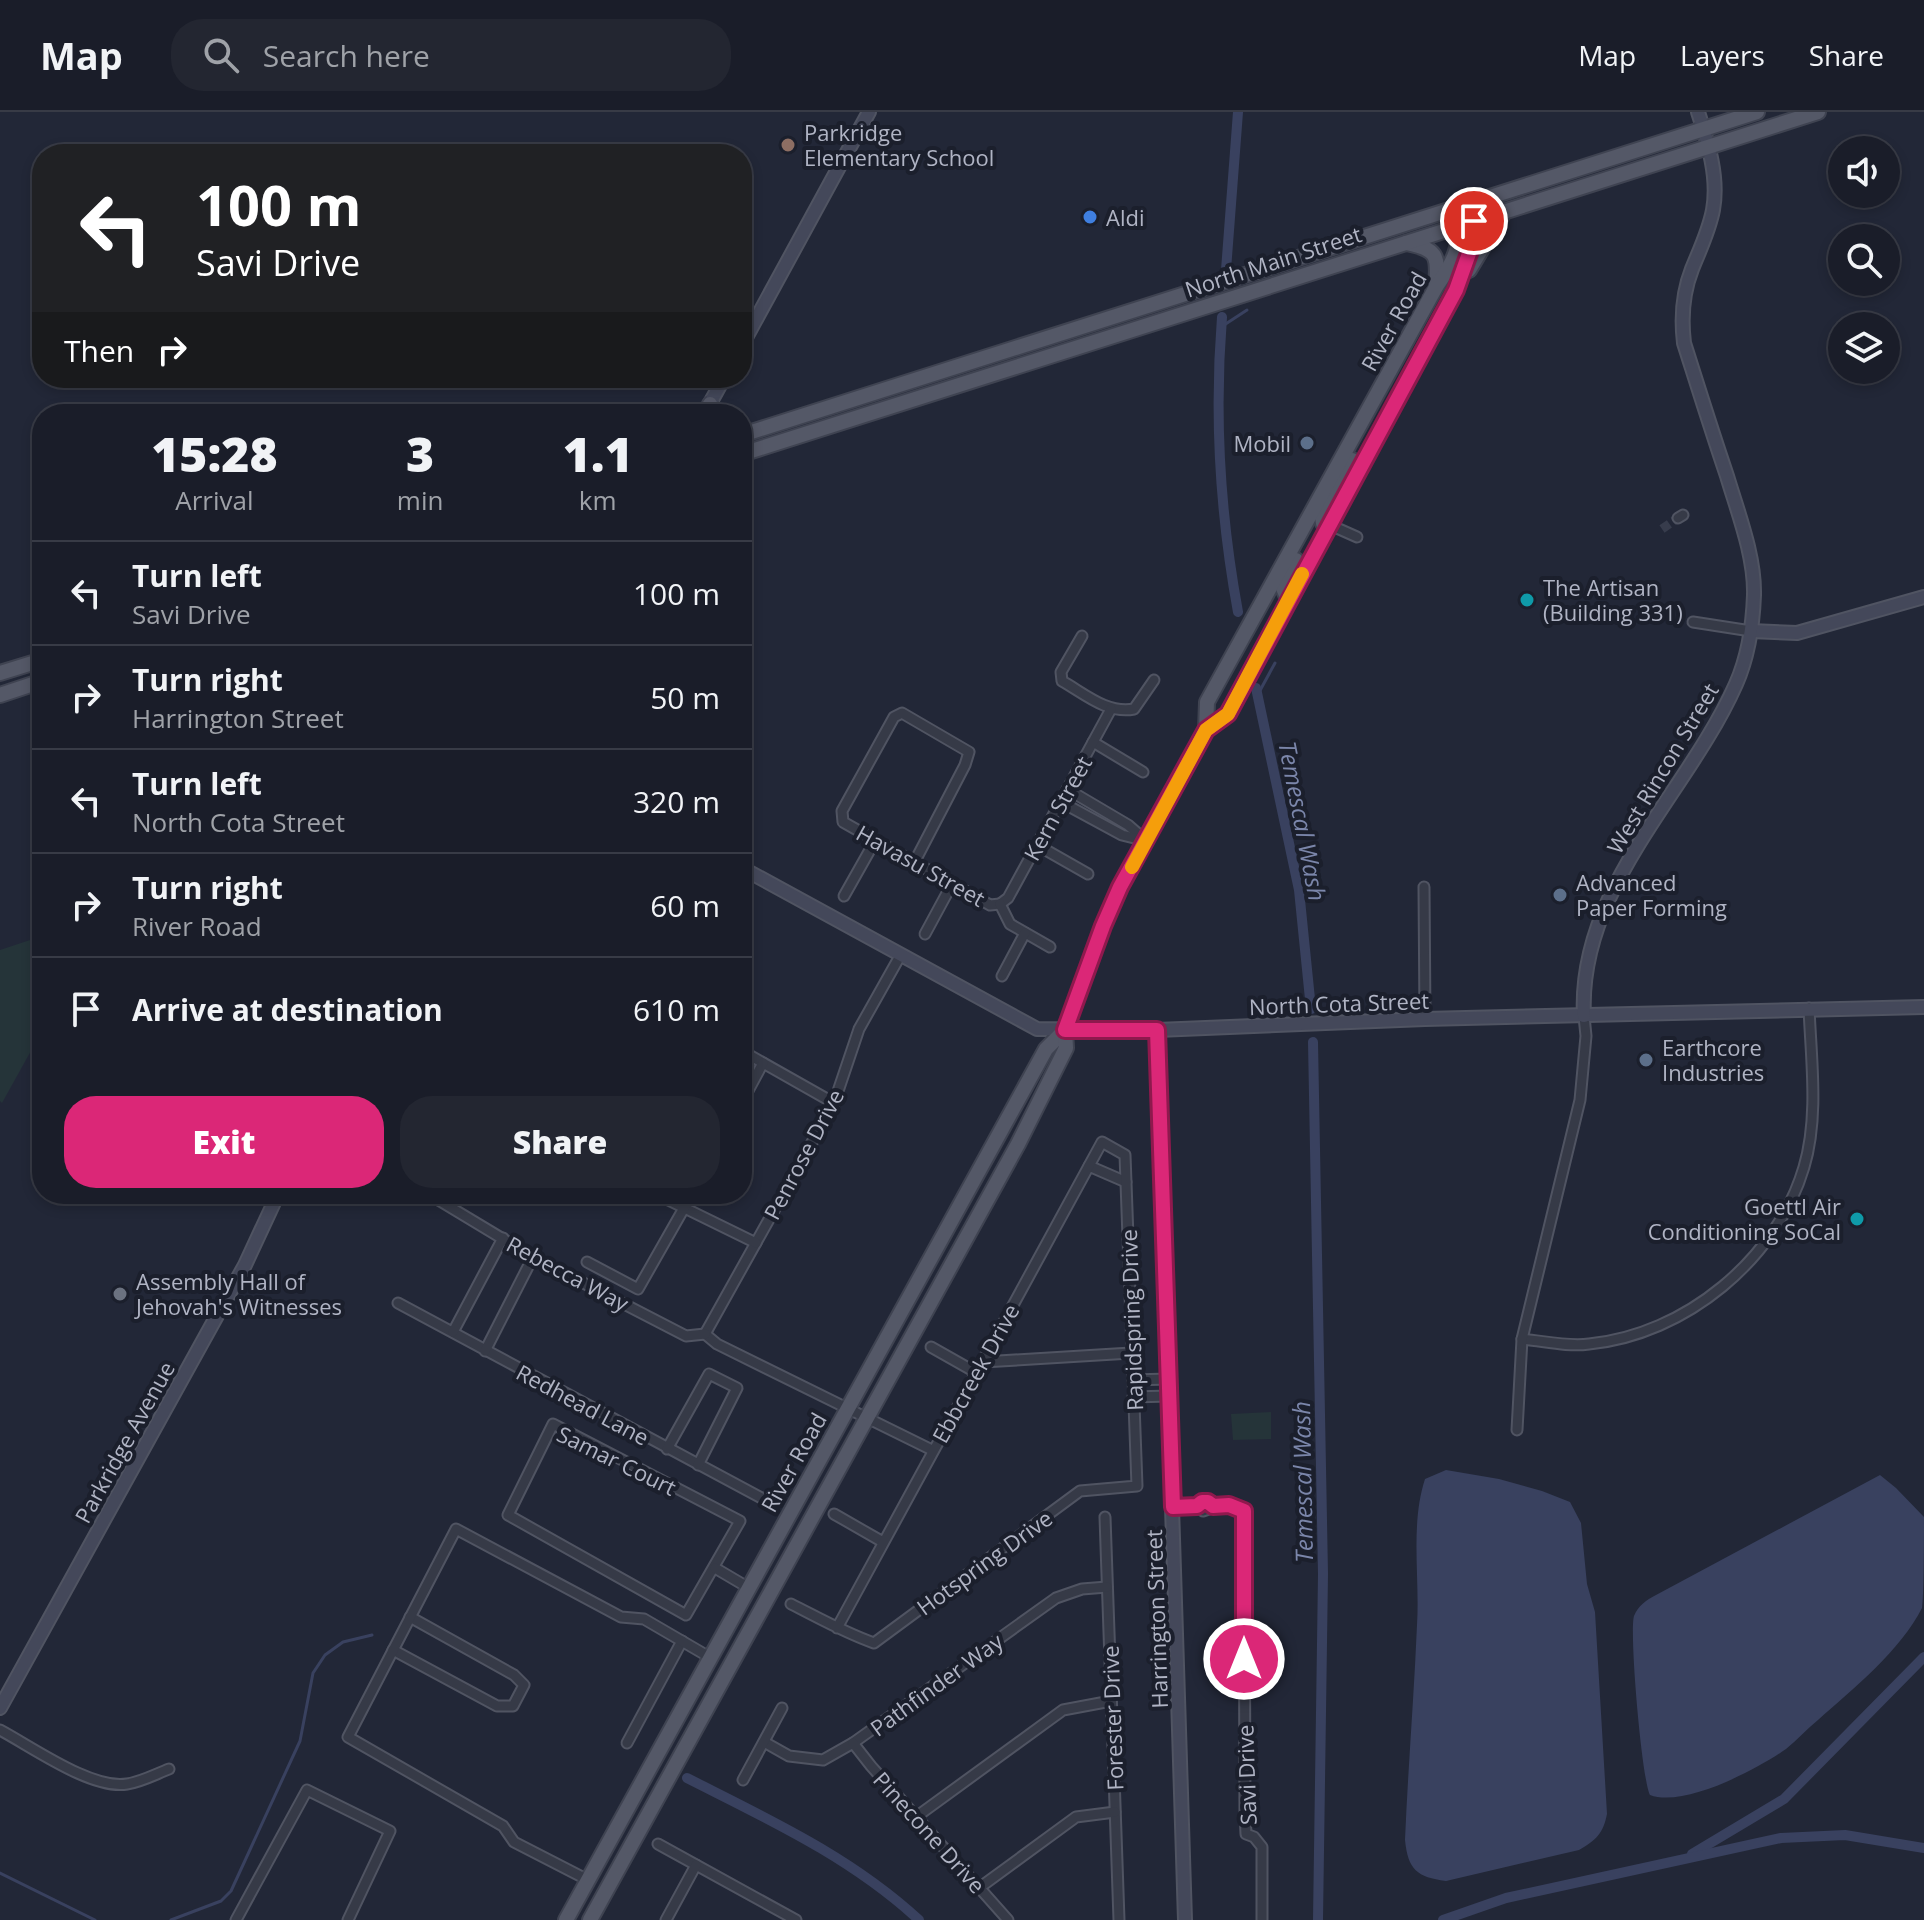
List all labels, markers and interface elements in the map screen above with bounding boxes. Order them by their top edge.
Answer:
search box [171,19,731,91]
text: Map [40,29,123,81]
icon: search [199,33,243,77]
text: Search here [263,35,430,76]
text: Map [1578,36,1636,74]
text: Layers [1680,36,1765,74]
text: Share [1809,36,1884,74]
place label: Parkridge Elementary School [804,117,994,172]
marker: Parkridge Elementary School [779,136,797,154]
map controls [1828,136,1900,384]
button: sound [1828,136,1900,208]
text: 100 m [196,166,362,242]
icon: left [64,176,168,280]
pin [1440,187,1508,255]
icon: arrive [1452,199,1496,243]
place label: Aldi [1106,202,1144,232]
marker: Aldi [1081,208,1099,226]
street label: North Main Street [1181,218,1365,304]
button: search [1828,224,1900,296]
text: Savi Drive [196,238,360,287]
street label: River Road [1353,266,1433,376]
button: layers [1828,312,1900,384]
icon: right [150,328,194,372]
text: Then [64,330,134,371]
text: 15:28 [151,421,278,486]
text: 3 [406,421,434,486]
text: 1.1 [563,421,633,486]
place label: Mobil [1233,428,1291,458]
marker: Mobil [1298,434,1316,452]
text: Arrival [175,482,254,518]
text: min [397,482,443,518]
text: km [579,482,617,518]
text: Turn left [132,555,262,596]
icon: left [64,571,108,615]
place label: The Artisan (Building 331) [1543,572,1683,627]
text: 100 m [633,573,720,614]
marker: The Artisan (Building 331) [1518,591,1536,609]
text: Savi Drive [132,596,251,632]
text: Turn right [132,659,283,700]
icon: right [64,675,108,719]
text: 50 m [650,677,720,718]
street label: West Rincon Street [1599,677,1725,859]
text: Harrington Street [132,700,344,736]
water label: Temescal Wash [1271,738,1335,904]
street label: Kern Street [1016,750,1098,866]
text: Turn left [132,763,262,804]
icon: left [64,779,108,823]
text: 320 m [633,781,720,822]
text: North Cota Street [132,804,345,840]
street label: Havasu Street [851,817,991,913]
text: Turn right [132,867,283,908]
place label: Advanced Paper Forming [1576,867,1727,922]
icon: right [64,883,108,927]
text: 60 m [650,885,720,926]
marker: Advanced Paper Forming [1551,886,1569,904]
text: River Road [132,908,262,944]
street label: North Cota Street [1248,985,1430,1021]
icon: arrive [64,987,108,1031]
text: Arrive at destination [132,989,443,1030]
text: 610 m [633,989,720,1030]
place label: Earthcore Industries [1662,1032,1764,1087]
marker: Earthcore Industries [1637,1051,1655,1069]
street label: Penrose Drive [756,1084,850,1224]
button: Exit [64,1096,384,1188]
button: Share [400,1096,720,1188]
place label: Goettl Air Conditioning SoCal [1648,1191,1841,1246]
marker: Goettl Air Conditioning SoCal [1848,1210,1866,1228]
street label: Rebecca Way [502,1228,635,1318]
street label: Rapidspring Drive [1113,1229,1149,1411]
place label: Assembly Hall of Jehovah's Witnesses [134,1266,342,1321]
marker: Assembly Hall of Jehovah's Witnesses [111,1285,129,1303]
street label: Ebbcreek Drive [924,1298,1026,1448]
street label: Parkridge Avenue [67,1356,181,1528]
street label: Redhead Lane [511,1356,655,1452]
water label: Temescal Wash [1284,1401,1320,1563]
street label: River Road [753,1407,833,1517]
street label: Samar Court [552,1418,682,1502]
street label: Hotspring Drive [910,1503,1058,1621]
street label: Harrington Street [1138,1529,1174,1709]
position arrow [1202,1617,1286,1701]
street label: Pathfinder Way [864,1625,1009,1742]
street label: Forester Drive [1094,1645,1130,1791]
street label: Savi Drive [1229,1724,1263,1826]
street label: Pinecone Drive [867,1765,993,1899]

